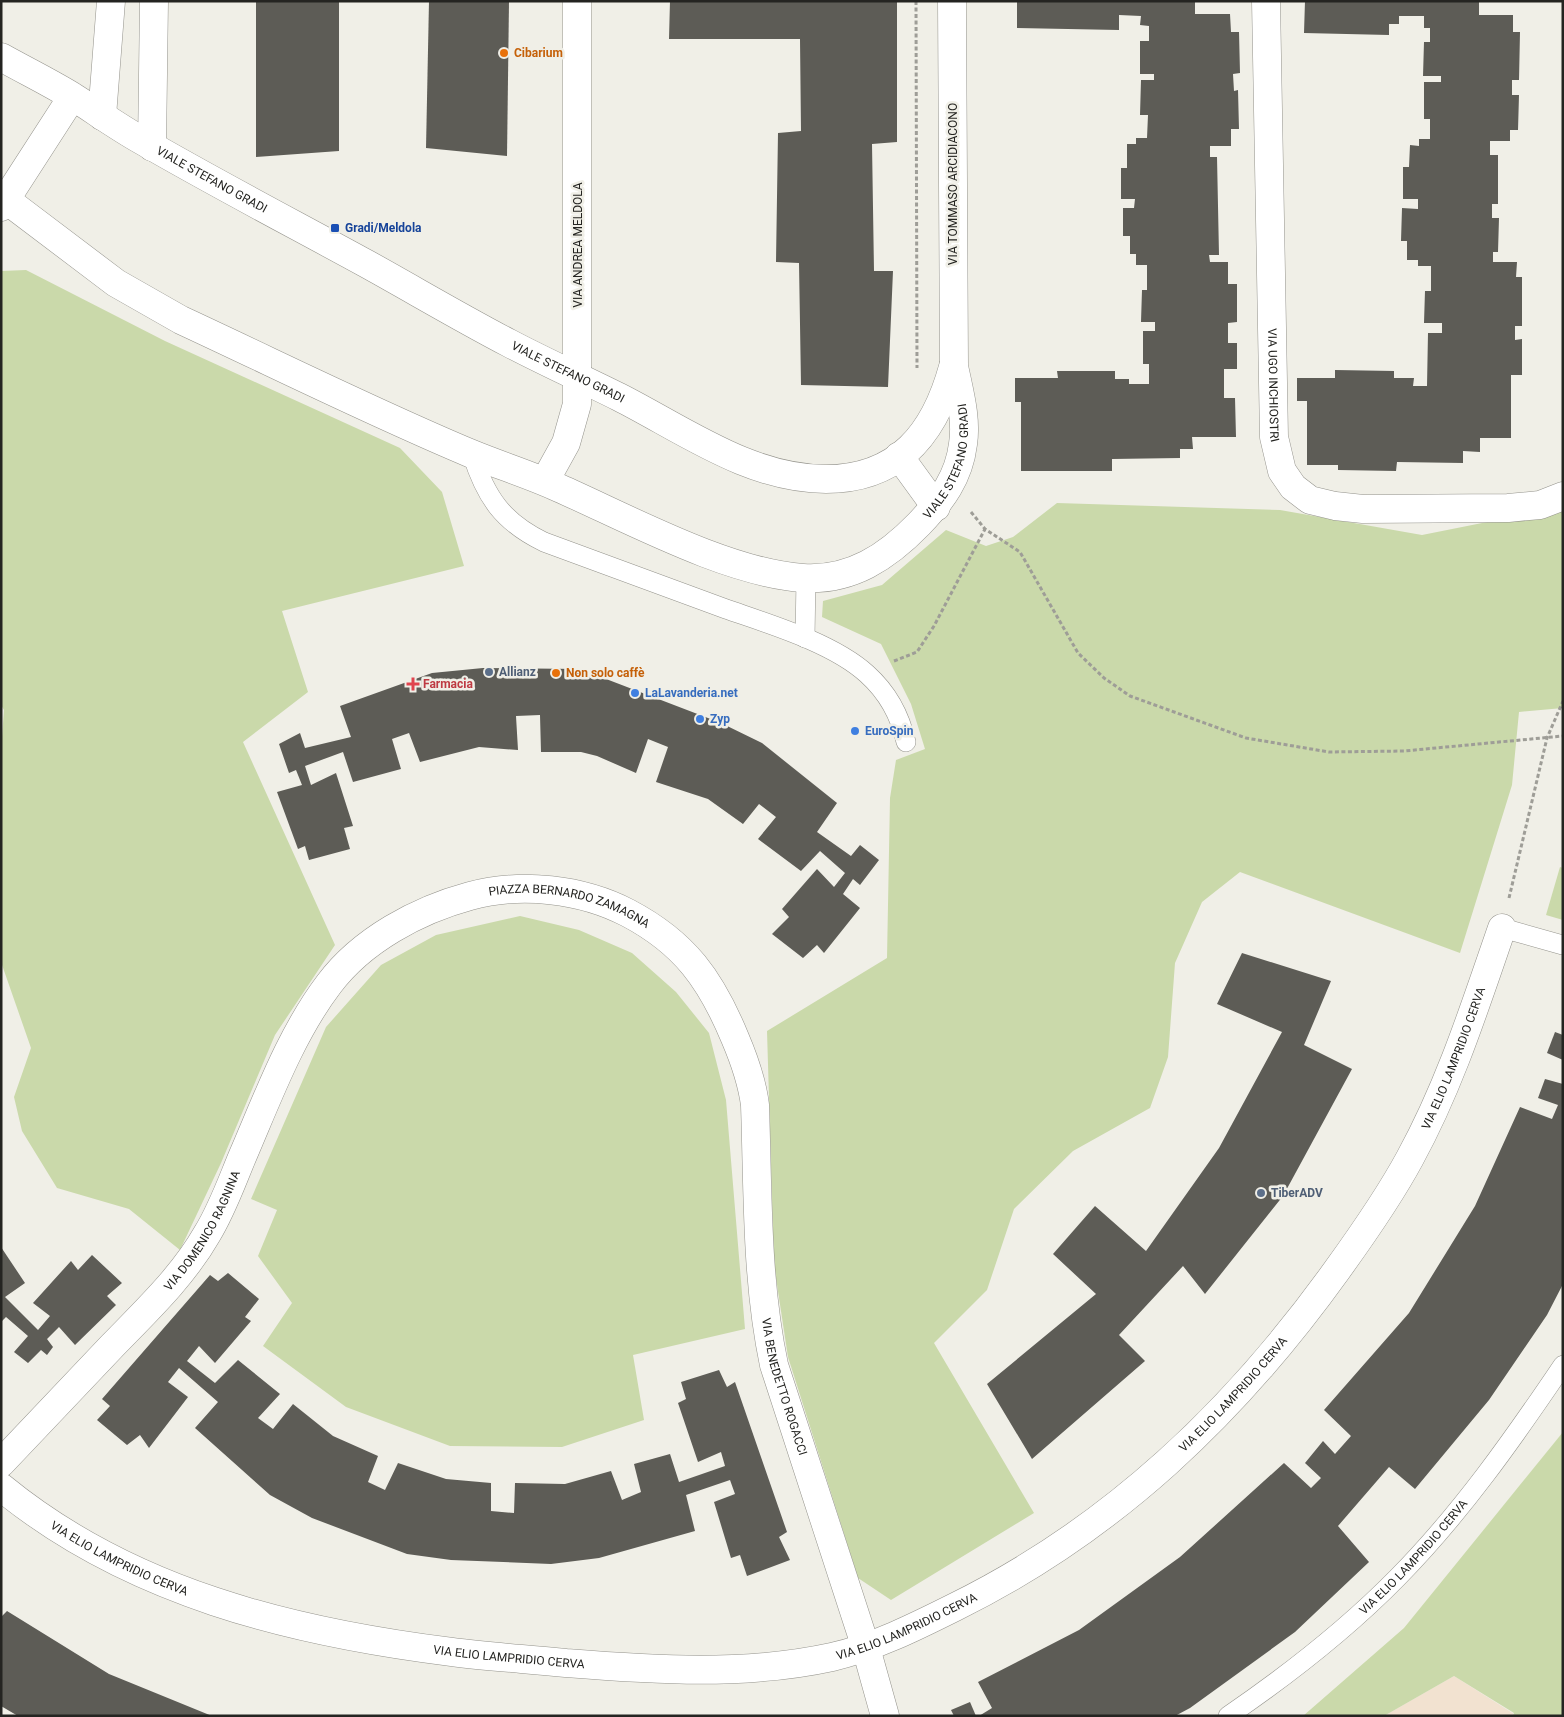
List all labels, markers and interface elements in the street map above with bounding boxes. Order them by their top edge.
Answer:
place label: Cibarium [514,46,563,60]
marker: Cibarium [498,47,510,59]
street label: VIA TOMMASO ARCIDIACONO [946,103,960,265]
street label: VIALE STEFANO GRADI [154,143,270,216]
street label: VIA ANDREA MELDOLA [571,182,585,308]
place label: Gradi/Meldola [345,221,422,235]
marker: Gradi/Meldola [329,222,341,234]
street label: VIA UGO INCHIOSTRI [1265,328,1282,443]
street label: VIALE STEFANO GRADI [509,339,627,406]
street label: VIALE STEFANO GRADI [920,403,971,522]
place label: Allianz [499,665,536,679]
marker: Allianz [483,666,495,678]
place label: Non solo caffè [566,666,645,680]
marker: Non solo caffè [550,667,562,679]
place label: Farmacia [423,677,473,691]
marker: Farmacia [407,678,419,690]
place label: LaLavanderia.net [645,686,738,700]
marker: LaLavanderia.net [629,687,641,699]
place label: Zyp [710,712,730,726]
marker: Zyp [694,713,706,725]
place label: EuroSpin [865,724,914,738]
marker: EuroSpin [849,725,861,737]
street label: PIAZZA BERNARDO ZAMAGNA [488,882,652,931]
street label: VIA ELIO LAMPRIDIO CERVA [1419,985,1488,1132]
street label: VIA DOMENICO RAGNINA [161,1168,243,1294]
place label: TiberADV [1271,1186,1323,1200]
marker: TiberADV [1255,1187,1267,1199]
street label: VIA BENEDETTO ROGACCI [759,1317,810,1457]
street label: VIA ELIO LAMPRIDIO CERVA [1176,1334,1290,1455]
street label: VIA ELIO LAMPRIDIO CERVA [1357,1497,1470,1617]
street label: VIA ELIO LAMPRIDIO CERVA [48,1518,190,1599]
street label: VIA ELIO LAMPRIDIO CERVA [835,1590,979,1663]
street label: VIA ELIO LAMPRIDIO CERVA [432,1643,585,1671]

